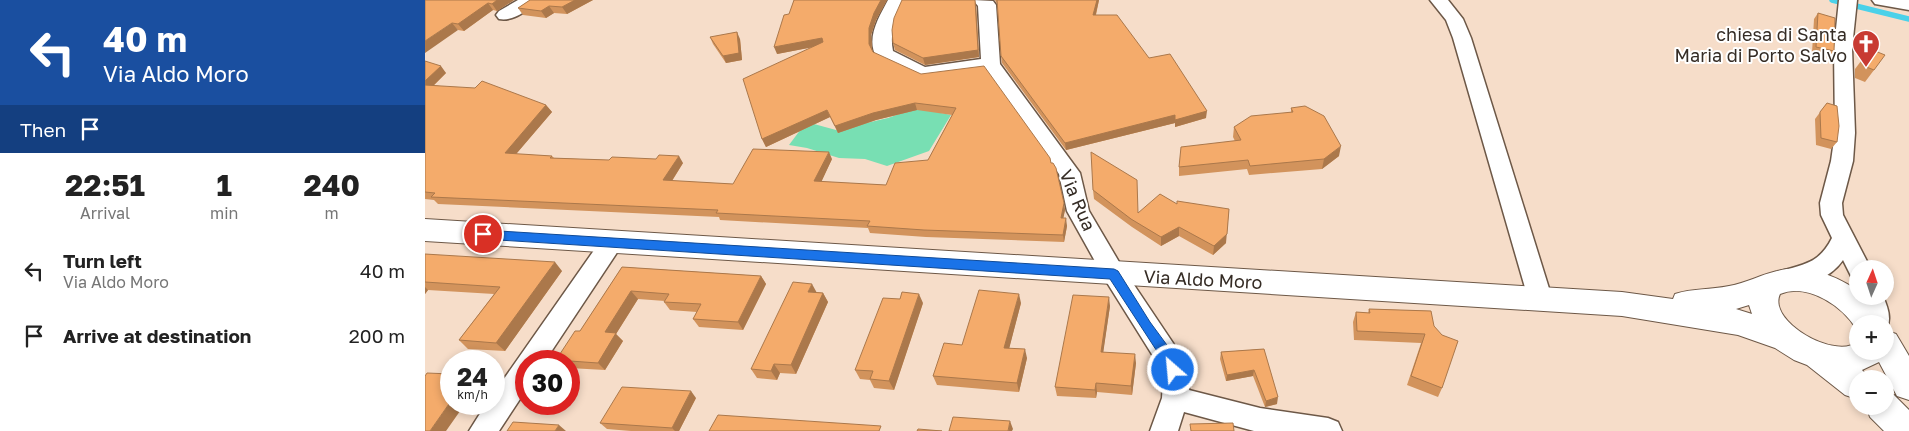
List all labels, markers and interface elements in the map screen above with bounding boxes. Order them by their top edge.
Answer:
text: 40 m [103,18,187,60]
icon: left [20,20,85,85]
place label: chiesa di Santa Maria di Porto Salvo [1675,23,1847,66]
church icon: chiesa di Santa Maria di Porto Salvo [1851,29,1881,68]
text: Via Aldo Moro [103,60,249,87]
icon: arrive [76,115,104,143]
text: Then [20,118,66,141]
street label: Via Rua [1055,166,1101,234]
text: 22:51 [65,167,145,203]
text: 1 [216,167,232,203]
text: 240 [303,167,360,203]
text: Arrival [80,203,130,223]
text: min [210,203,238,223]
text: m [325,203,339,223]
pin [462,213,504,255]
icon: arrive [469,220,497,248]
text: Turn left [63,249,142,272]
icon: left [20,257,48,285]
text: 40 m [360,259,405,282]
north arrow [1849,260,1894,305]
map controls [1849,260,1894,415]
street label: Via Aldo Moro [1143,265,1263,293]
text: Via Aldo Moro [63,272,169,292]
button: + [1849,315,1894,360]
icon: arrive [20,322,48,350]
text: Arrive at destination [63,324,251,347]
text: 200 m [349,324,405,347]
position arrow [1146,343,1198,395]
speed limit sign: 30 [515,350,580,415]
text: 24 [457,361,488,392]
button: − [1849,370,1894,415]
text: km/h [457,387,488,402]

